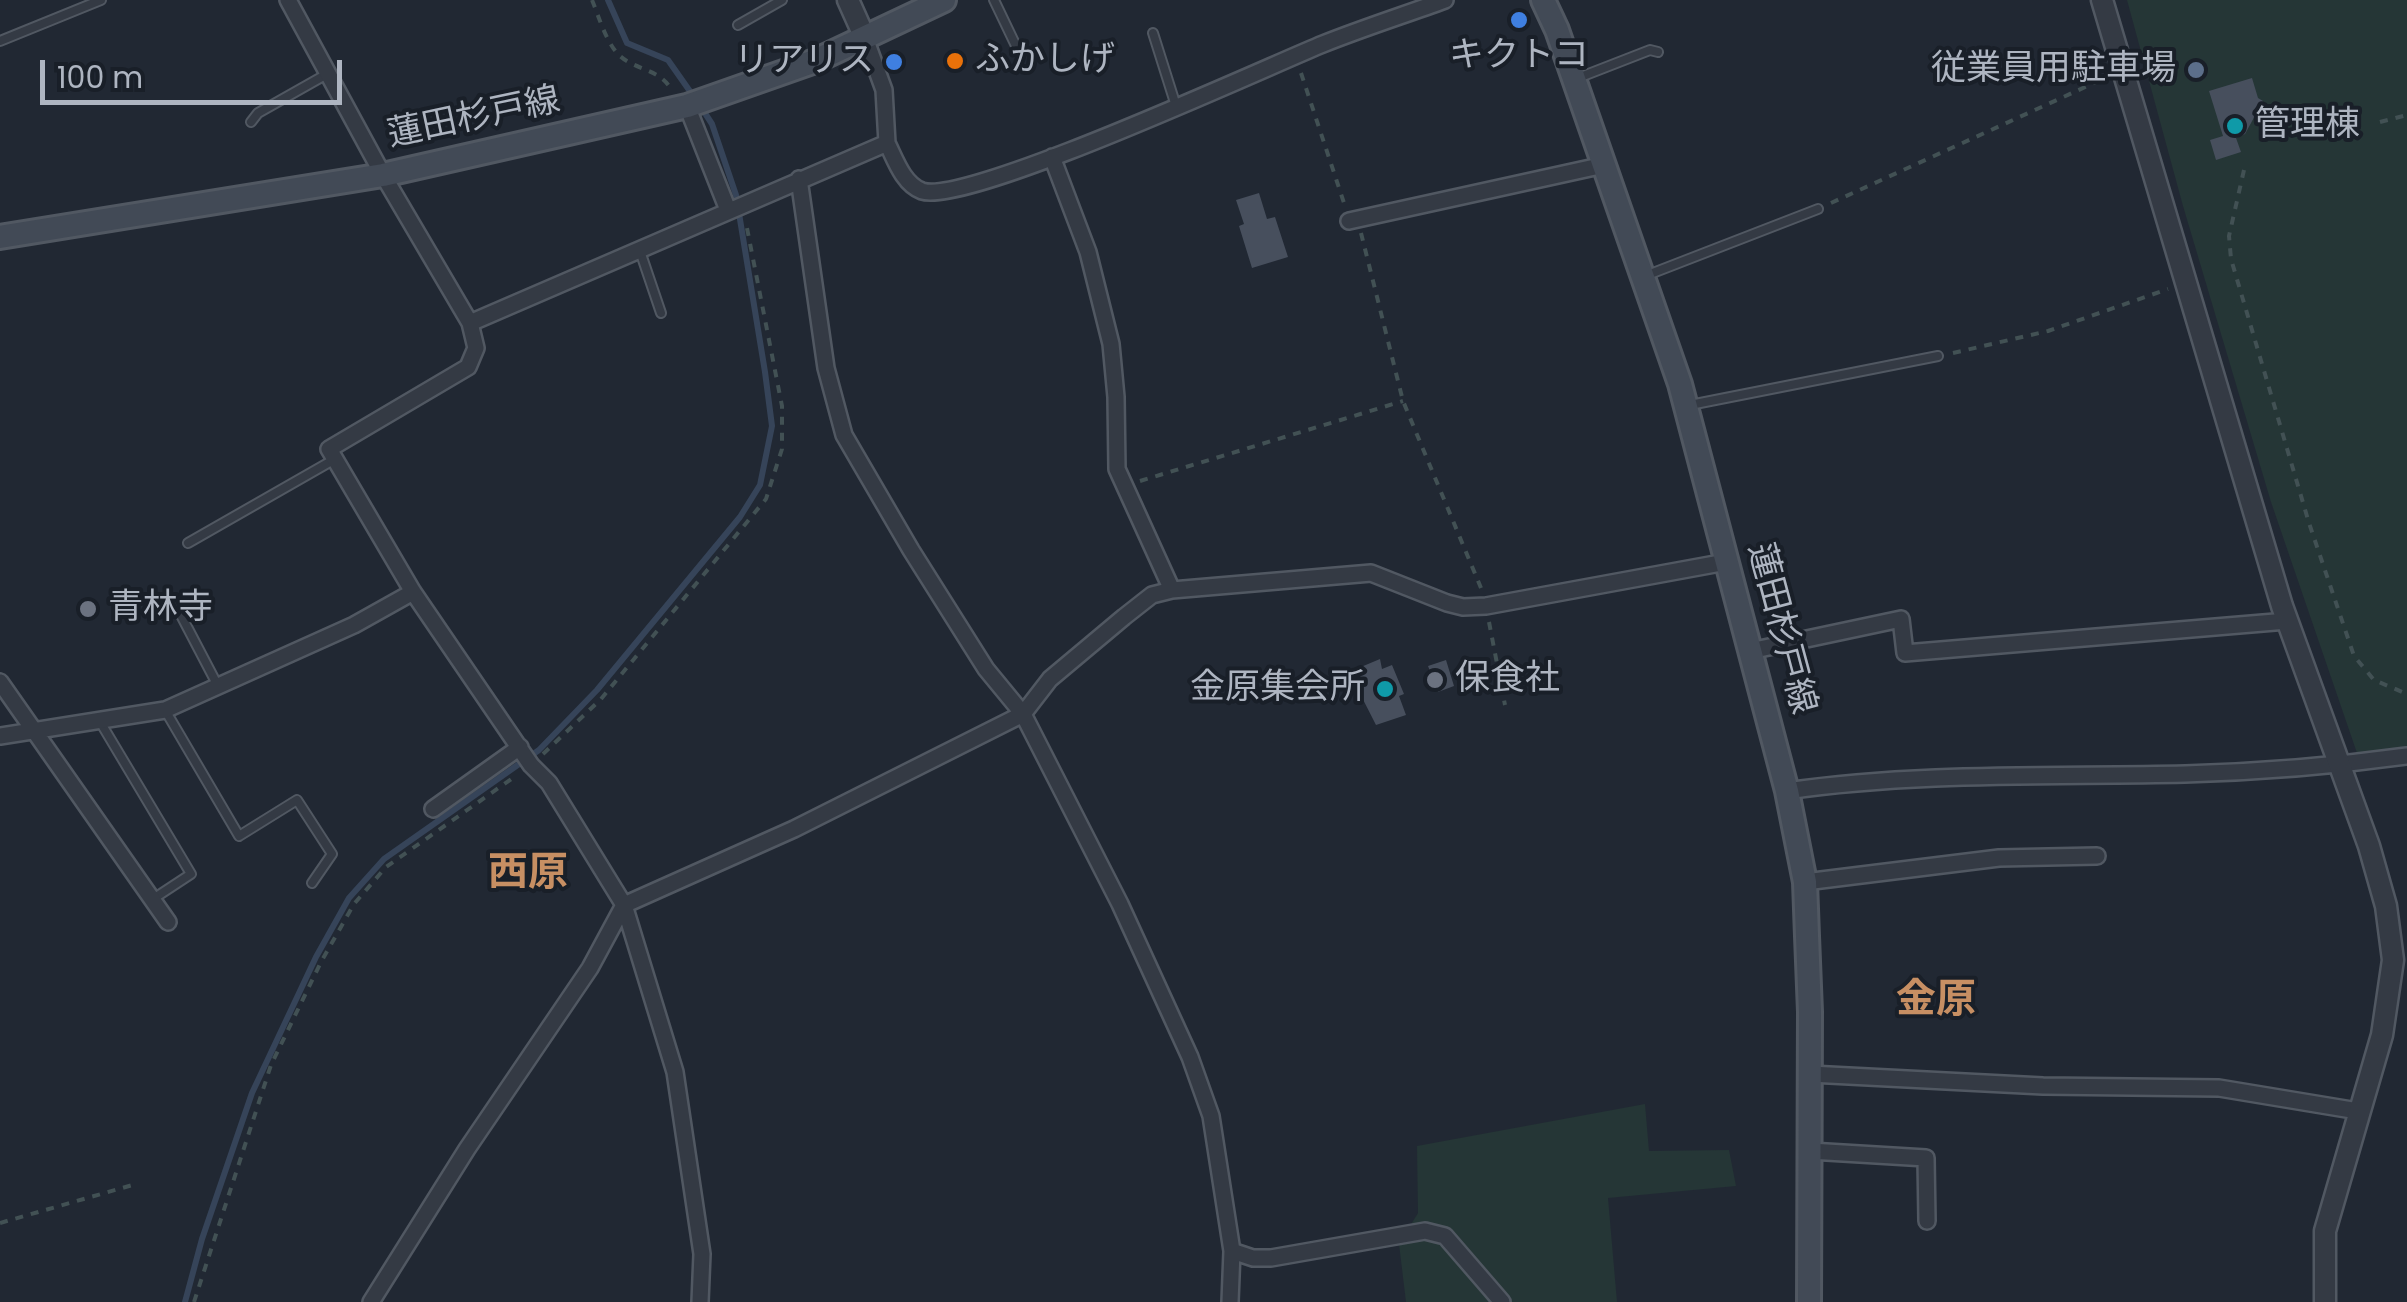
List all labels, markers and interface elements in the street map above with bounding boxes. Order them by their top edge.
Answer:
marker: キクトコ [1508,9,1530,31]
place label: キクトコ [1449,36,1589,78]
scale bar [45,40,348,102]
place label: ふかしげ [975,40,1115,82]
place label: リアリス [734,41,874,83]
place label: 従業員用駐車場 [1931,49,2176,91]
marker: ふかしげ [944,50,966,72]
marker: リアリス [883,51,905,73]
text: 100 m [57,56,143,99]
marker: 従業員用駐車場 [2185,59,2207,81]
street label: 蓮田杉戸線 [384,80,564,158]
place label: 管理棟 [2255,105,2360,147]
marker: 管理棟 [2224,115,2246,137]
street label: 蓮田杉戸線 [1737,539,1823,719]
place label: 青林寺 [108,588,213,630]
marker: 青林寺 [77,598,99,620]
place label: 保食社 [1455,659,1560,701]
place label: 金原集会所 [1190,668,1365,710]
marker: 保食社 [1424,669,1446,691]
marker: 金原集会所 [1374,678,1396,700]
district label: 西原 [488,851,568,899]
district label: 金原 [1896,978,1976,1026]

